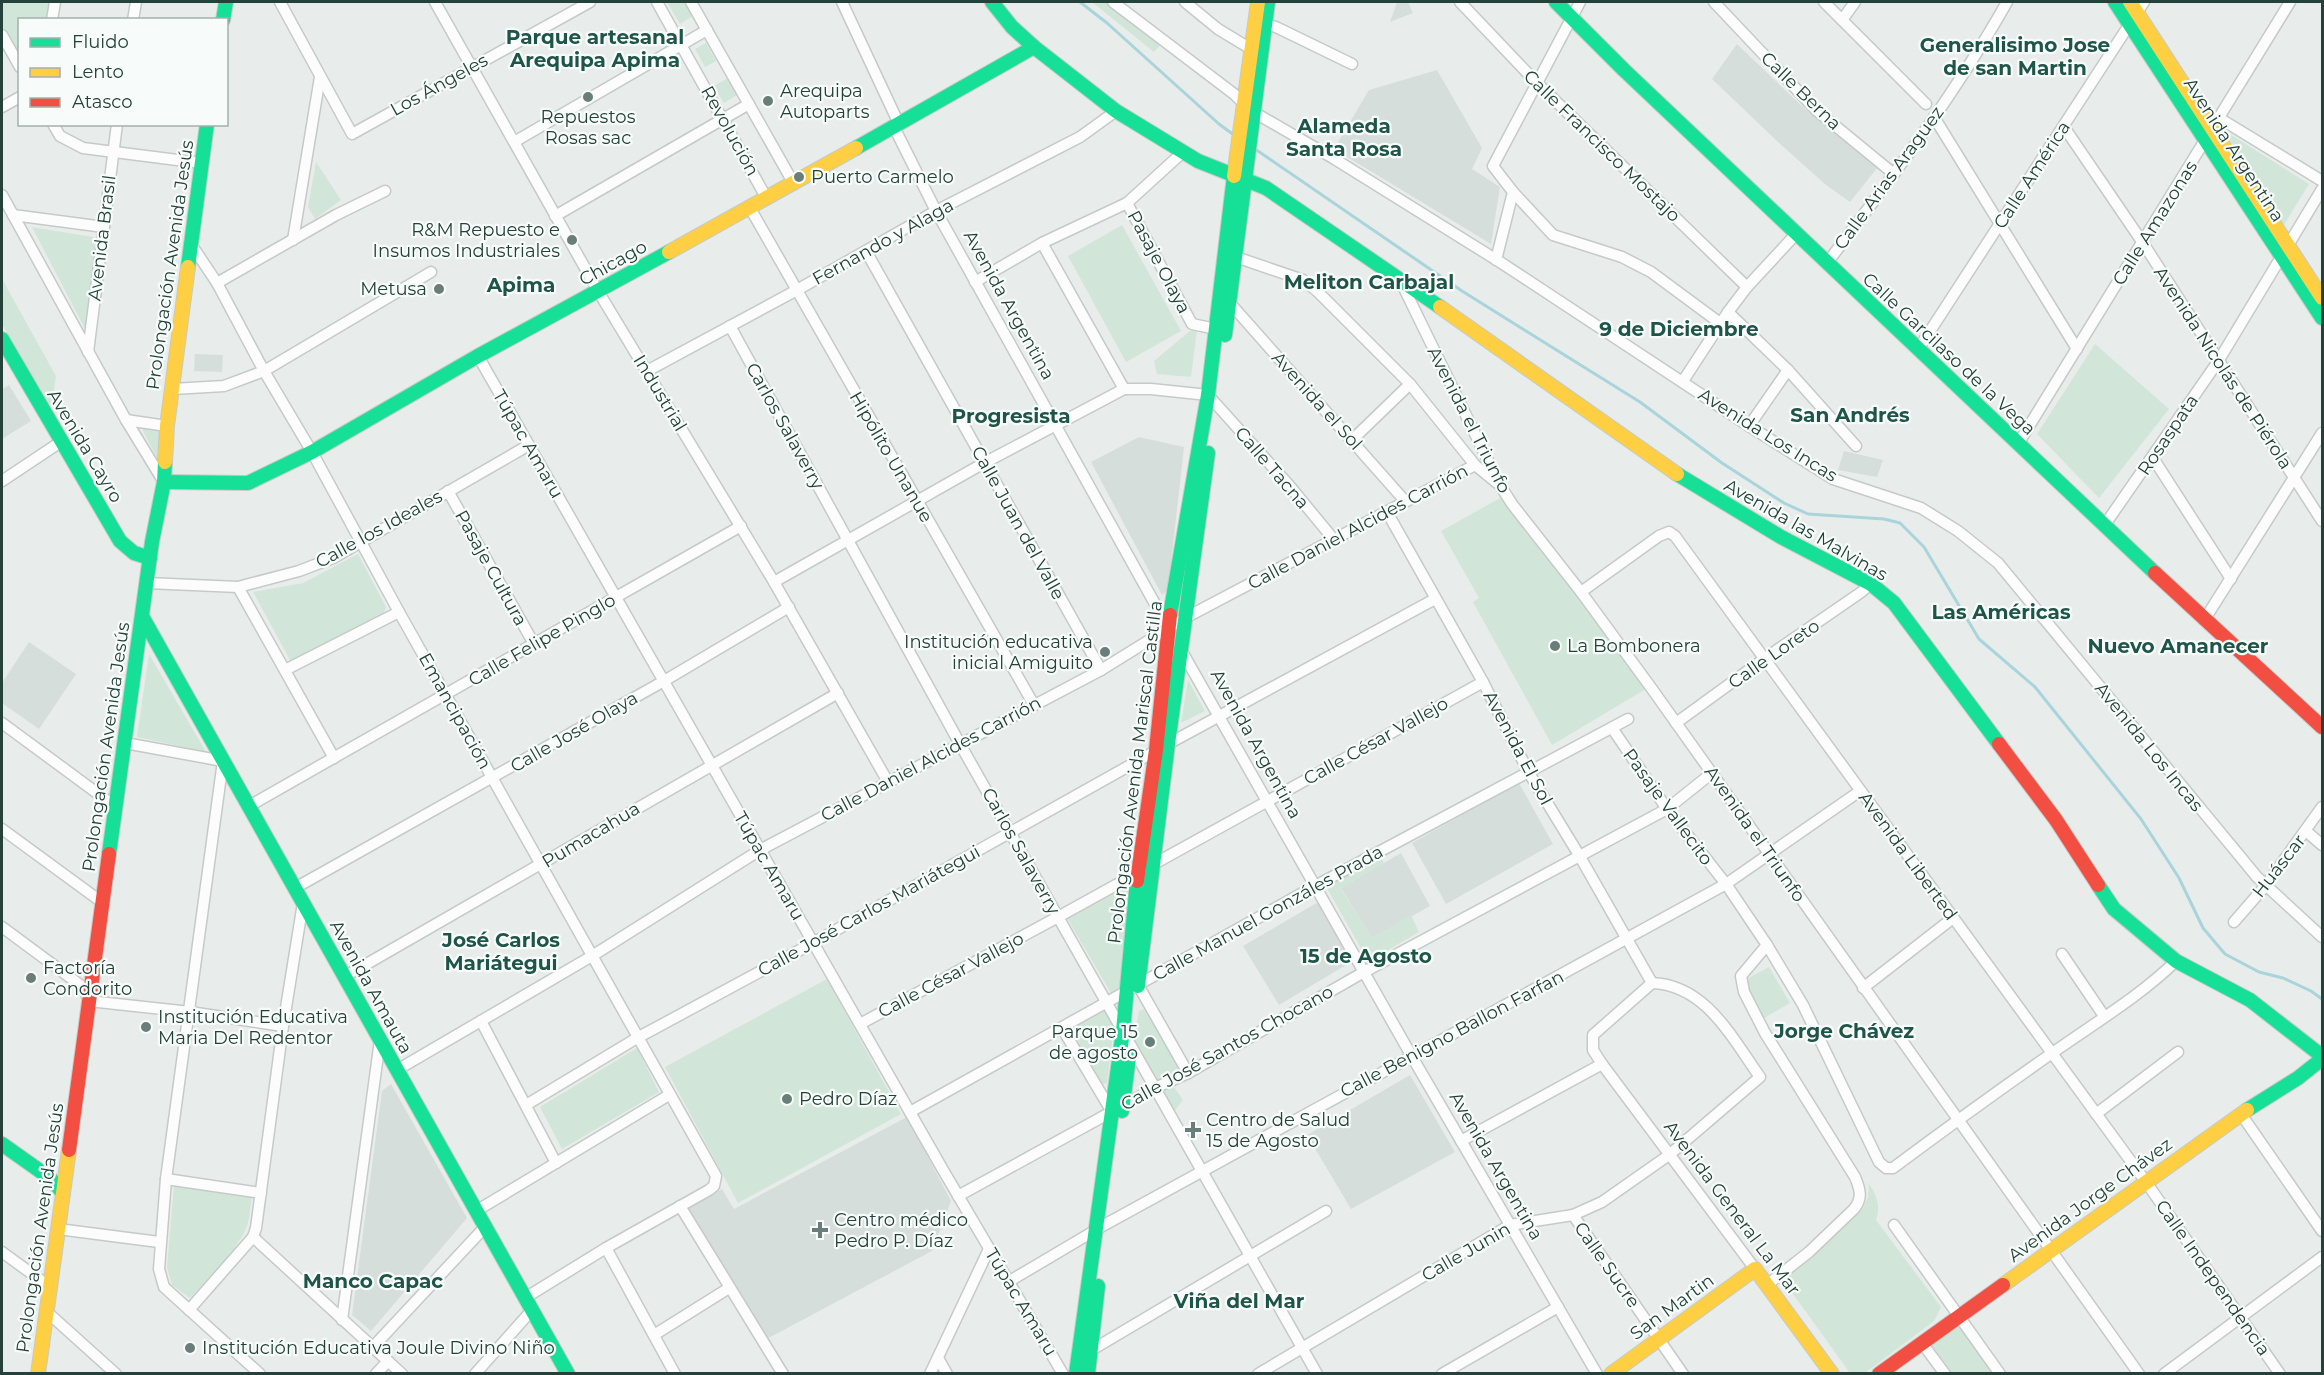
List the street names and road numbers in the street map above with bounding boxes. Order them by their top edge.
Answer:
street label: Calle Berna [1756,47,1846,135]
street label: Los Ángeles [386,49,492,121]
street label: Calle Francisco Mostajo [1519,65,1685,227]
street label: Avenida Argentina [2179,74,2289,226]
street label: Revolución [696,82,764,180]
street label: Calle Arias Araguez [1830,102,1948,254]
street label: Calle América [1989,117,2075,233]
street label: Prolongación Avenida Jesús [142,139,198,391]
street label: Calle Amazonas [2108,156,2202,289]
street label: Avenida Brasil [83,174,121,302]
street label: Fernando y Alaga [809,194,957,290]
street label: Pasaje Olaya [1123,207,1195,317]
street label: Avenida Argentina [959,226,1059,384]
street label: Chicago [575,235,651,291]
street label: Avenida Nicolás de Piérola [2149,263,2297,473]
street label: Calle Garcilaso de la Vega [1858,268,2040,440]
street label: Avenida el Triunfo [1423,343,1515,497]
street label: Avenida el Sol [1267,347,1367,455]
street label: Industrial [629,351,691,435]
street label: Carlos Salaverry [741,359,829,493]
street label: Avenida Los Incas [1694,383,1842,487]
street label: Avenida Cayro [43,385,127,507]
street label: Túpac Amaru [488,386,568,502]
street label: Hipólito Unanue [845,388,937,527]
street label: Rosaspata [2133,390,2203,480]
street label: Calle Tacna [1230,422,1314,514]
street label: Calle Juan del Valle [967,442,1069,604]
street label: Calle Daniel Alcides Carrión [1244,459,1472,595]
street label: Avenida las Malvinas [1720,474,1892,586]
street label: Calle los Ideales [312,485,446,573]
street label: Pasaje Cultura [450,506,532,630]
street label: Calle Felipe Pinglo [464,589,620,691]
street label: Prolongación Avenida Mariscal Castilla [1103,599,1167,945]
street label: Calle Loreto [1724,614,1824,694]
street label: Prolongación Avenida Jesús [78,621,134,873]
street label: Emancipación [414,649,496,773]
street label: Avenida Argentina [1206,665,1306,823]
street label: Avenida Los Incas [2090,678,2208,816]
street label: Calle José Olaya [506,687,642,777]
street label: Avenida El Sol [1479,687,1557,809]
street label: Calle Daniel Alcides Carrión [817,691,1045,827]
street label: Calle César Vallejo [1300,692,1452,790]
street label: Pasaje Vallecito [1618,744,1718,870]
street label: Avenida el Triunfo [1700,762,1810,906]
street label: Carlos Salaverry [977,784,1065,918]
street label: Avenida Liberted [1854,787,1962,925]
street label: Pumacahua [538,797,644,873]
street label: Túpac Amaru [729,808,809,924]
street label: Huáscar [2248,830,2310,902]
street label: Calle Manuel Gonzáles Prada [1149,840,1387,986]
street label: Calle José Carlos Mariátegui [754,841,984,981]
street label: Avenida Amauta [325,916,417,1058]
street label: Calle César Vallejo [874,927,1028,1023]
street label: Calle Benigno Ballon Farfan [1336,966,1568,1102]
street label: Calle José Santos Chocano [1117,980,1337,1116]
street label: Avenida Argentina [1445,1088,1547,1244]
street label: Prolongación Avenida Jesús [12,1102,68,1354]
street label: Avenida General La Mar [1659,1116,1805,1300]
street label: Avenida Jorge Chávez [2004,1133,2176,1267]
street label: Calle Independencia [2151,1196,2275,1360]
street label: Calle Junin [1418,1218,1514,1286]
street label: Calle Sucre [1569,1218,1645,1312]
street label: Túpac Amaru [980,1244,1062,1360]
street label: San Martin [1626,1269,1718,1345]

